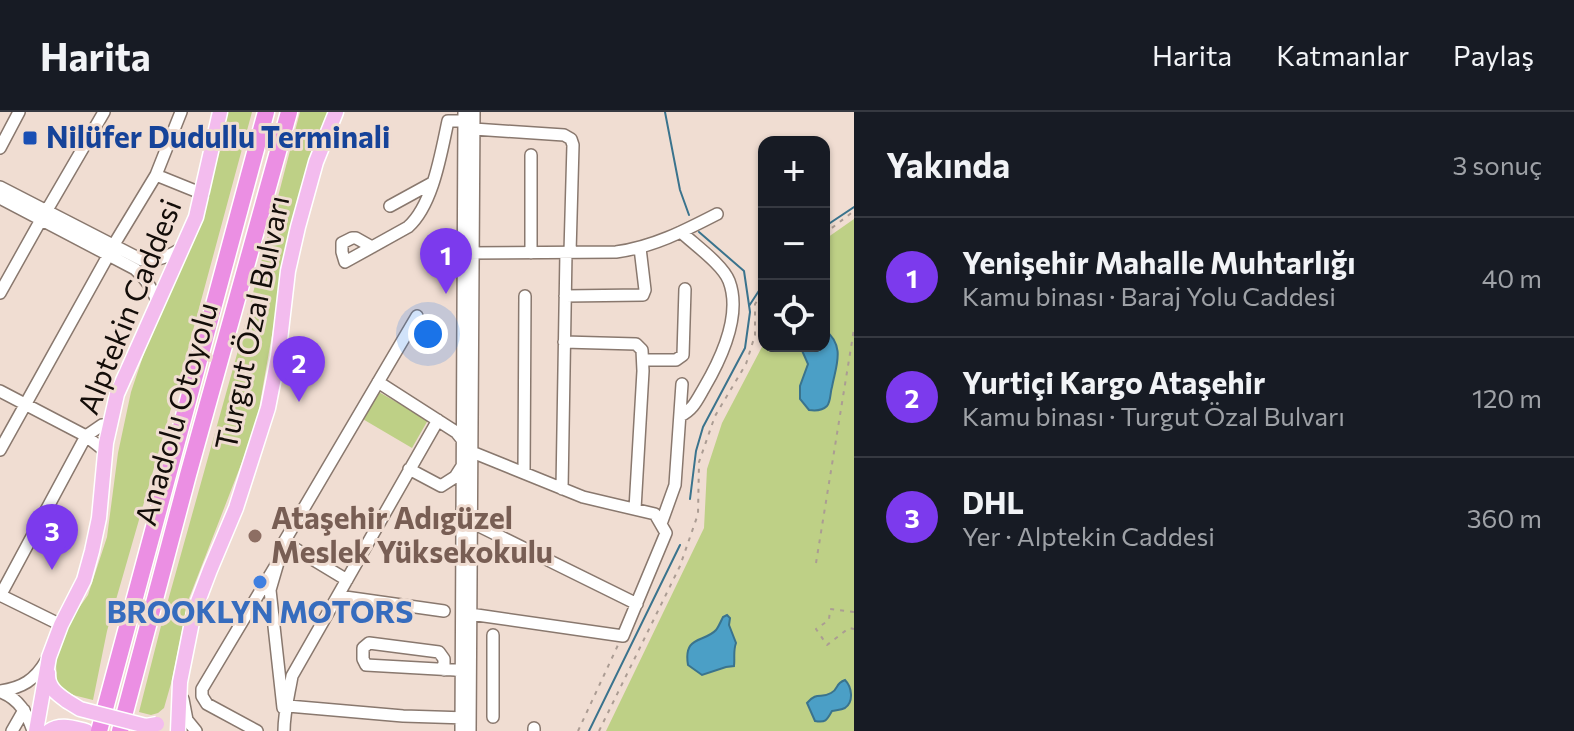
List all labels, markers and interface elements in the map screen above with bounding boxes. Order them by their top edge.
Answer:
text: Harita [40,32,151,79]
text: Harita [1152,38,1232,72]
text: Katmanlar [1276,38,1409,72]
text: Paylaş [1453,38,1534,72]
place label: Nilüfer Dudullu Terminali [46,117,390,154]
marker: Nilüfer Dudullu Terminali [21,129,39,147]
map controls [758,136,830,352]
button: + [758,136,830,208]
text: Yakında [886,143,1010,185]
text: 3 sonuç [1453,149,1542,180]
street label: Turgut Özal Bulvarı [206,192,296,453]
street label: Alptekin Caddesi [68,193,188,419]
button: − [758,208,830,280]
pin: 1 [420,228,472,294]
text: Yenişehir Mahalle Muhtarlığı [962,243,1356,280]
text: 1 [906,262,918,293]
text: 40 m [1482,262,1542,293]
button: locate [758,280,830,352]
text: Kamu binası · Baraj Yolu Caddesi [962,280,1336,311]
street label: Anadolu Otoyolu [125,298,224,529]
your location [408,314,448,354]
pin: 2 [273,336,325,402]
text: Yurtiçi Kargo Ataşehir [962,363,1265,400]
text: 2 [905,382,919,413]
text: 120 m [1472,382,1542,413]
text: Kamu binası · Turgut Özal Bulvarı [962,400,1345,431]
text: DHL [962,483,1024,520]
place label: Ataşehir Adıgüzel Meslek Yüksekokulu [271,498,553,569]
text: 3 [904,502,920,533]
text: 360 m [1467,502,1542,533]
pin: 3 [26,504,78,570]
text: Yer · Alptekin Caddesi [962,520,1215,551]
marker: Ataşehir Adıgüzel Meslek Yüksekokulu [246,527,264,545]
marker: BROOKLYN MOTORS [251,573,269,591]
place label: BROOKLYN MOTORS [107,592,413,629]

